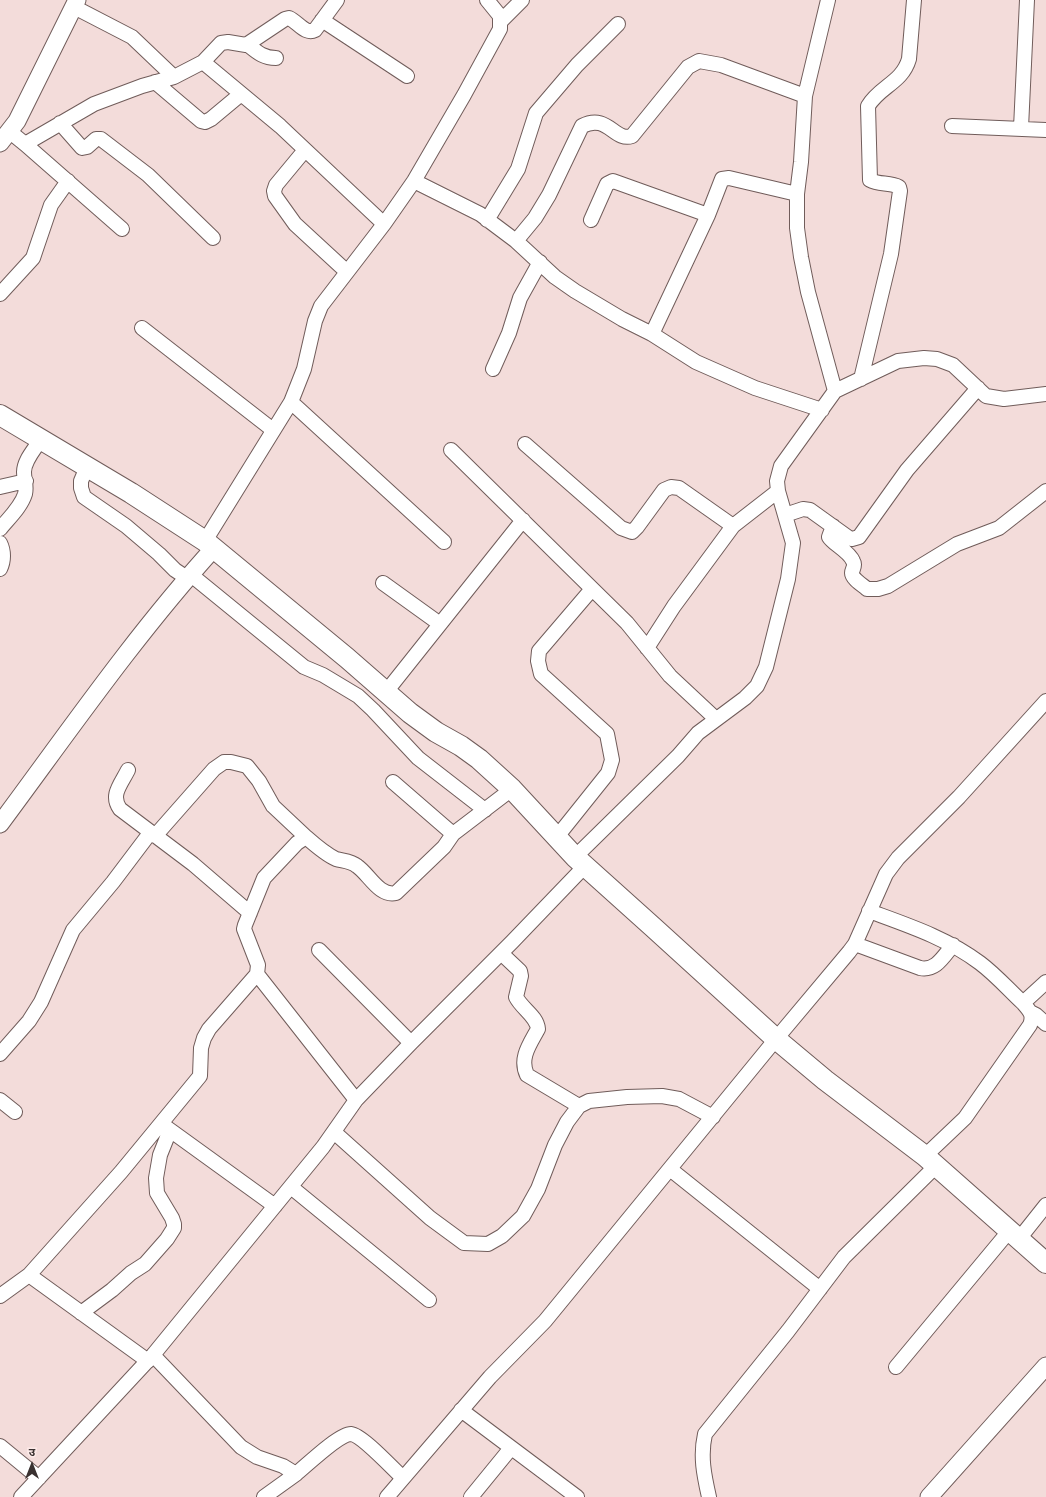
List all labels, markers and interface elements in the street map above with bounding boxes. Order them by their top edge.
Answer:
north arrow [12,1445,52,1485]
text: उ [29,1445,35,1460]

